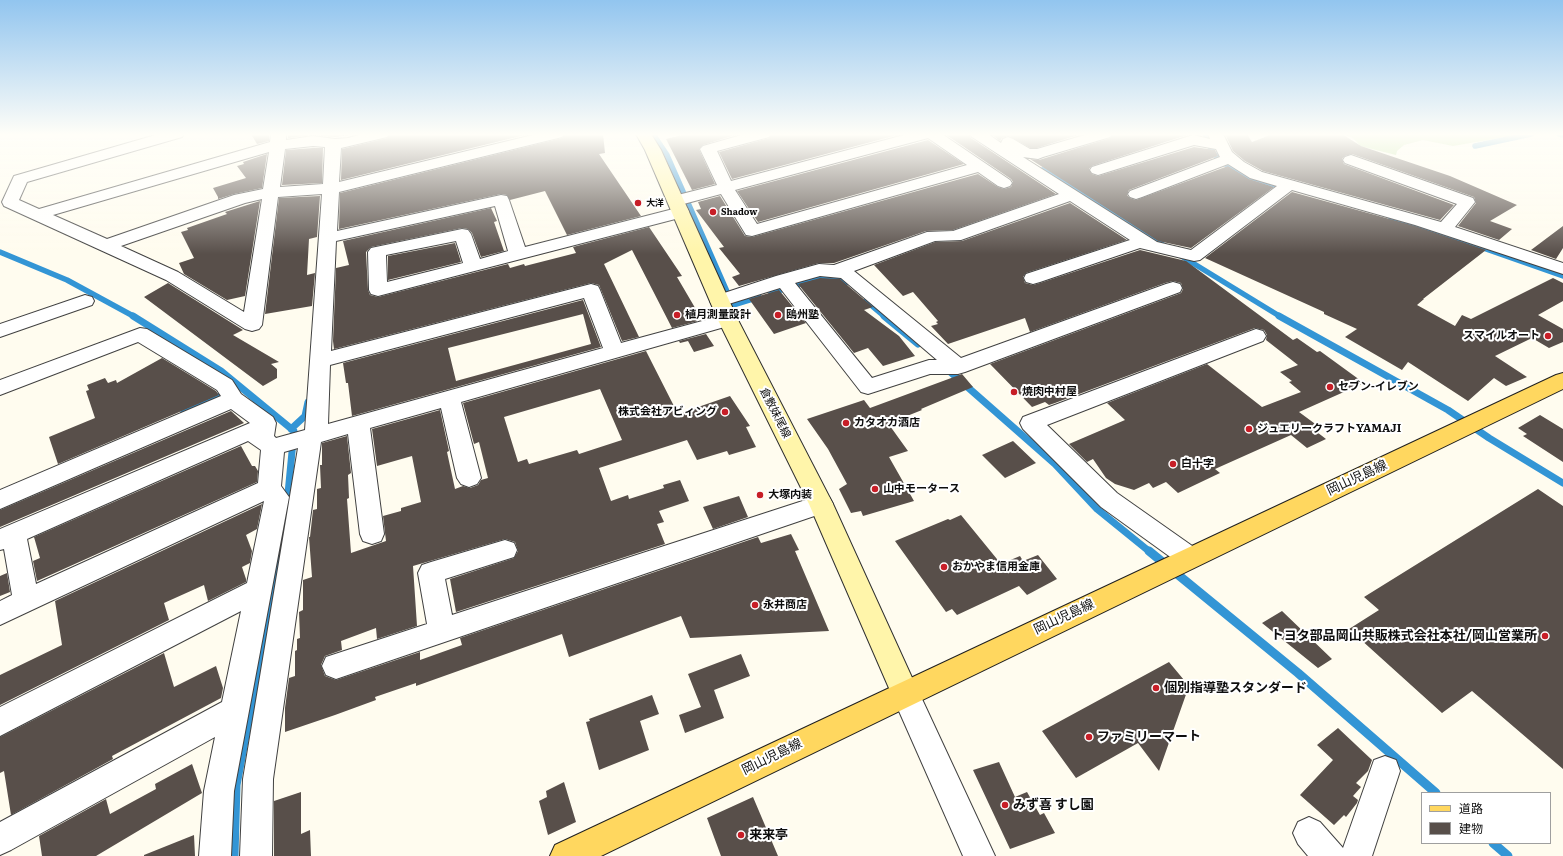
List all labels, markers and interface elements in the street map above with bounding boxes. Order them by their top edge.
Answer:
marker: 大洋 [633,198,643,208]
place label: 大洋 [646,198,664,208]
marker: Shadow [708,207,718,217]
place label: Shadow [721,207,757,217]
place label: 植月測量設計 [685,308,751,322]
place label: 鴎州塾 [786,308,819,322]
marker: 植月測量設計 [672,310,682,320]
marker: 鴎州塾 [773,310,783,320]
place label: スマイルオート [1463,329,1540,343]
marker: スマイルオート [1543,331,1553,341]
place label: セブン-イレブン [1338,380,1419,394]
marker: セブン-イレブン [1325,382,1335,392]
place label: 焼肉中村屋 [1022,385,1077,399]
street label: 倉敷妹尾線 [757,386,793,440]
marker: 焼肉中村屋 [1009,387,1019,397]
place label: 株式会社アビィング [618,405,717,419]
marker: 株式会社アビィング [720,407,730,417]
place label: カタオカ酒店 [854,416,920,430]
marker: カタオカ酒店 [841,418,851,428]
place label: ジュエリークラフトYAMAJI [1257,422,1401,436]
marker: ジュエリークラフトYAMAJI [1244,424,1254,434]
place label: 白十字 [1181,457,1214,471]
street label: 岡山児島線 [1324,457,1390,499]
marker: 白十字 [1168,459,1178,469]
place label: 山中モータース [883,482,960,496]
marker: 山中モータース [870,484,880,494]
place label: 大塚内装 [768,488,812,502]
marker: 大塚内装 [755,490,765,500]
place label: おかやま信用金庫 [952,560,1040,574]
marker: おかやま信用金庫 [939,562,949,572]
street label: 岡山児島線 [1031,596,1097,638]
place label: 永井商店 [763,598,807,612]
marker: 永井商店 [750,600,760,610]
place label: トヨタ部品岡山共販株式会社本社/岡山営業所 [1271,628,1537,644]
marker: トヨタ部品岡山共販株式会社本社/岡山営業所 [1540,631,1550,641]
place label: 個別指導塾スタンダード [1164,680,1307,696]
marker: 個別指導塾スタンダード [1151,683,1161,693]
place label: ファミリーマート [1097,729,1201,745]
marker: ファミリーマート [1084,732,1094,742]
street label: 岡山児島線 [739,736,805,778]
legend [1421,792,1551,844]
place label: みず喜 すし園 [1013,797,1094,813]
text: 道路 [1459,799,1483,817]
marker: みず喜 すし園 [1000,800,1010,810]
text: 建物 [1459,819,1483,837]
place label: 来来亭 [749,827,788,843]
marker: 来来亭 [736,830,746,840]

